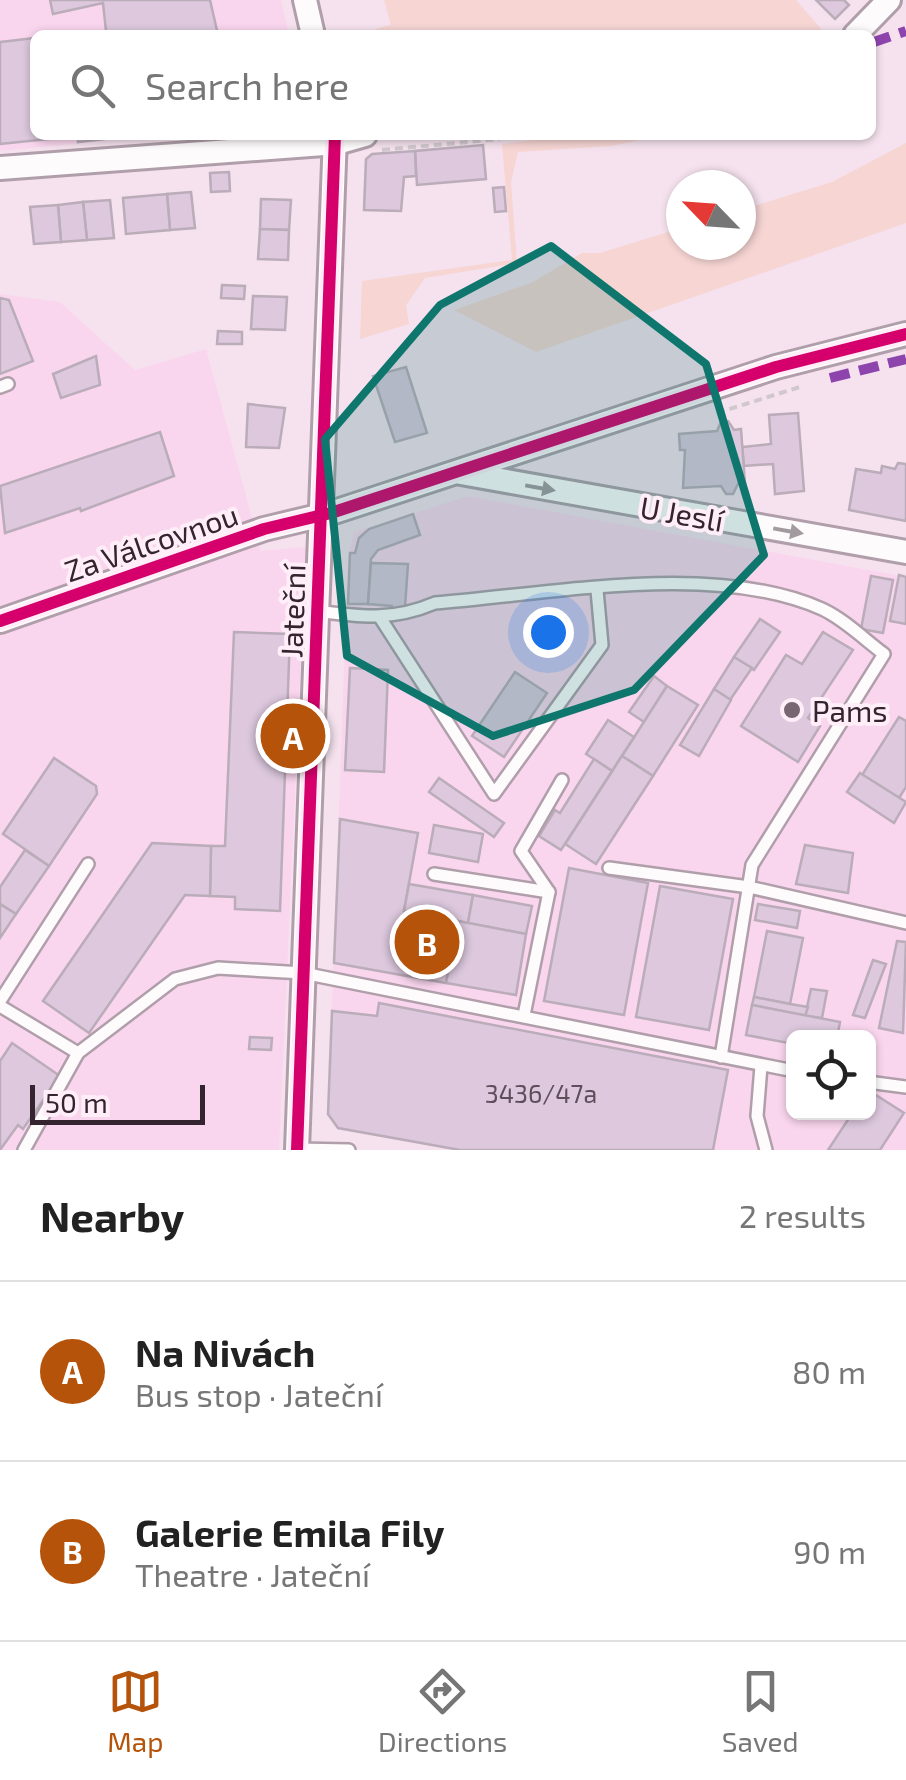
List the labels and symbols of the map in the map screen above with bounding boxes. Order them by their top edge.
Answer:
north arrow [666,170,756,260]
one-way arrow [525,480,556,496]
street label: U Jeslí [638,488,728,538]
street label: Za Válcovnou [60,496,242,588]
one-way arrow [773,524,804,539]
street label: Jateční [272,562,312,658]
your location [523,607,574,658]
place label: Pams [812,692,888,728]
pin: A [260,698,326,774]
marker: Pams [781,699,803,721]
pin: B [394,904,460,980]
house number: 3436/47a [485,1078,597,1108]
scale bar [30,1080,205,1124]

